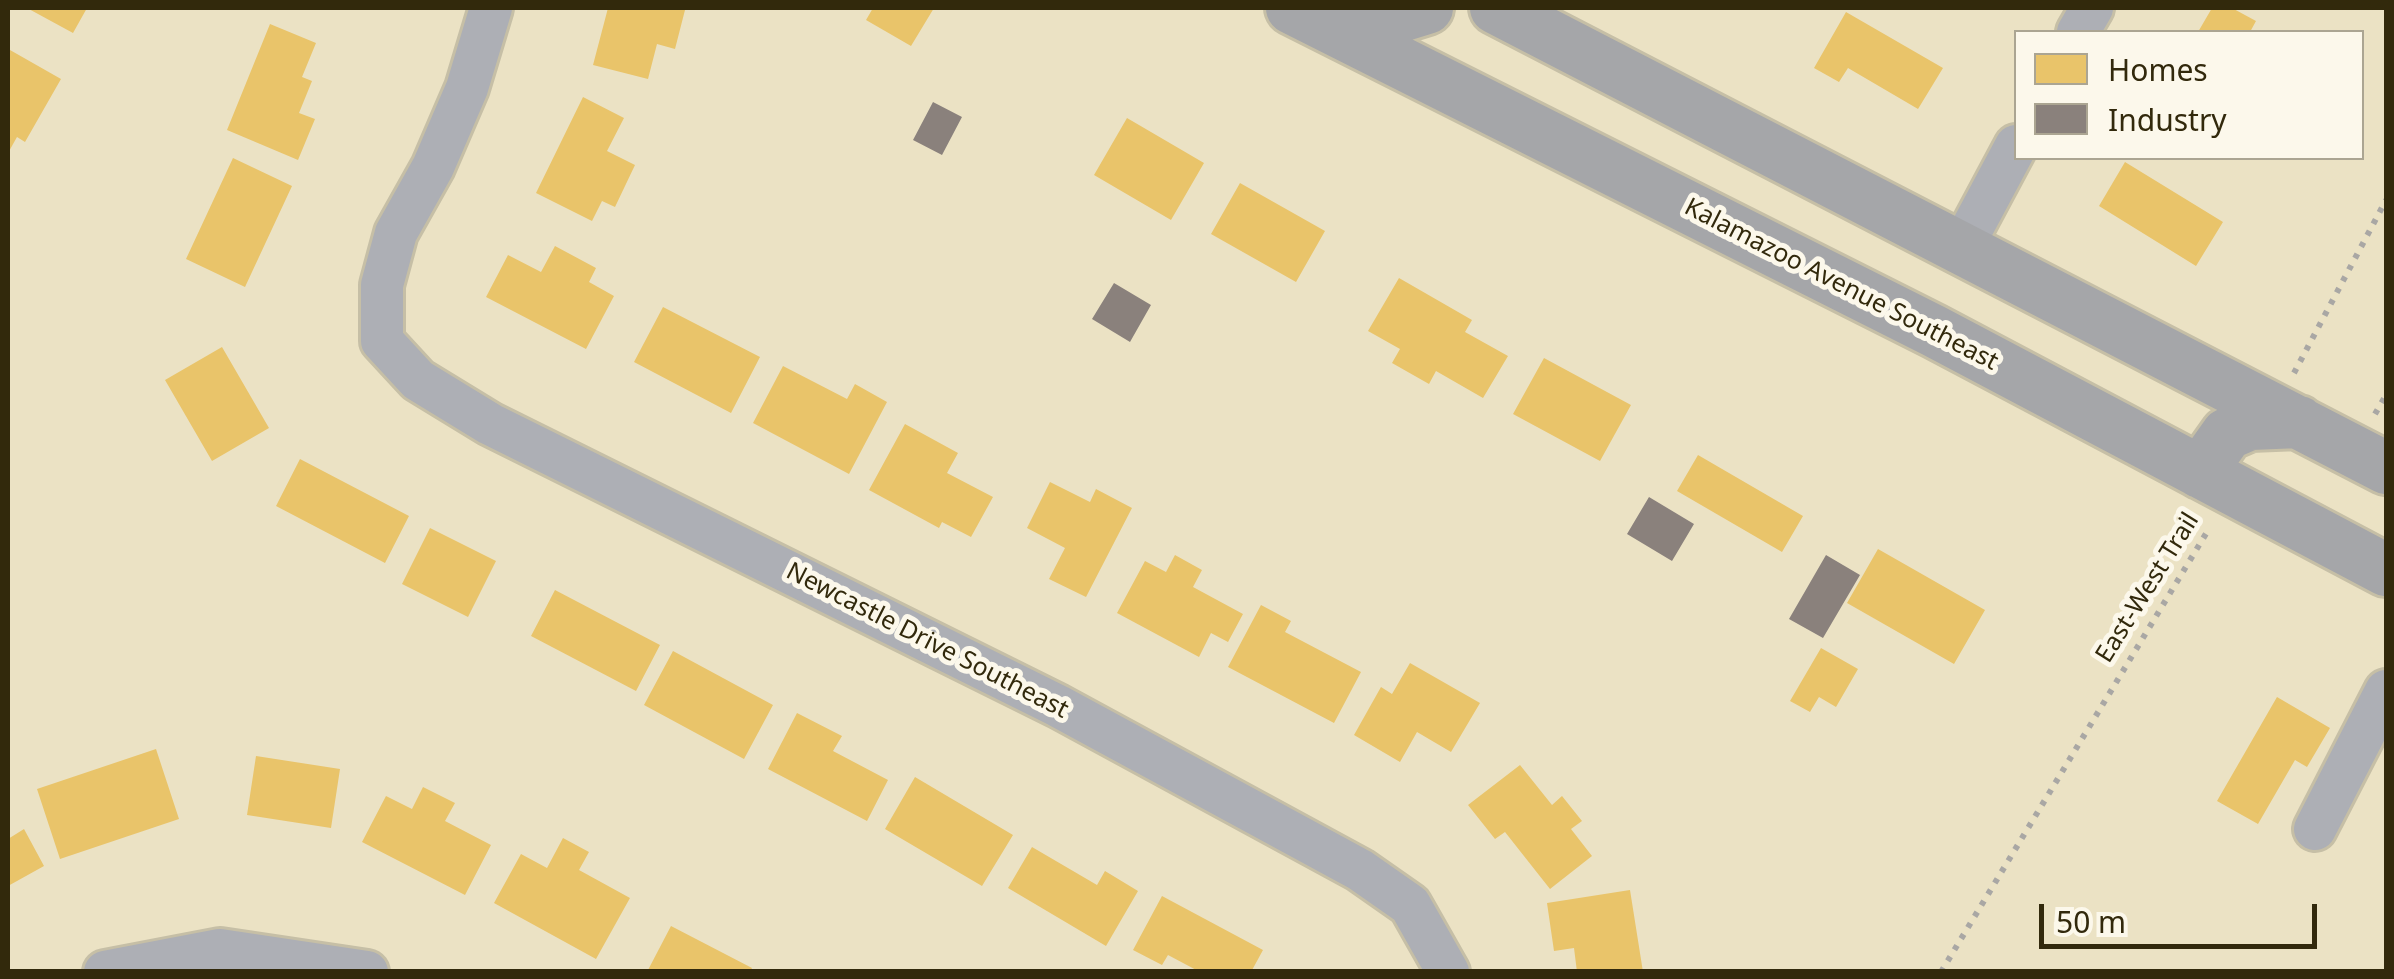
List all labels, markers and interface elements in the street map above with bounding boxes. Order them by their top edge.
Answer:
legend [2014,30,2364,160]
text: Homes [2108,49,2208,90]
text: Industry [2108,99,2227,140]
street label: Kalamazoo Avenue Southeast [1679,193,2003,377]
street label: East-West Trail [2090,508,2206,668]
street label: Newcastle Drive Southeast [781,557,1073,725]
scale bar [2044,884,2322,946]
text: 50 m [2056,901,2126,942]

